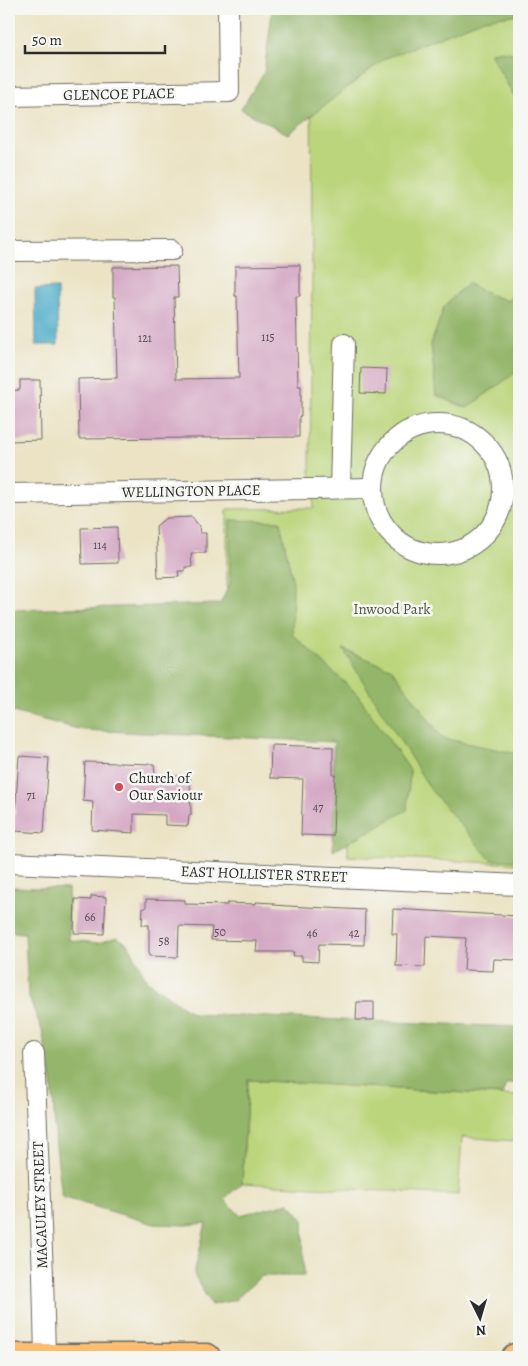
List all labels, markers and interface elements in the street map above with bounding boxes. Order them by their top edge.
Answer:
scale bar [25,22,165,54]
text: 50 m [32,30,62,50]
street label: GLENCOE PLACE [63,83,175,105]
house number: 115 [261,329,275,345]
house number: 121 [138,330,152,346]
street label: WELLINGTON PLACE [120,480,261,502]
house number: 114 [93,537,107,553]
park label: Inwood Park [353,599,431,619]
place label: Church of Our Saviour [129,768,203,805]
marker: Church of Our Saviour [113,781,125,793]
house number: 71 [26,787,36,803]
house number: 47 [313,799,324,815]
street label: EAST HOLLISTER STREET [180,861,349,887]
house number: 66 [84,909,96,925]
house number: 50 [214,924,226,940]
house number: 46 [307,925,318,941]
house number: 42 [348,925,360,941]
house number: 58 [159,933,170,949]
street label: MACAULEY STREET [28,1140,52,1269]
north arrow [456,1294,506,1344]
text: N [475,1321,487,1340]

